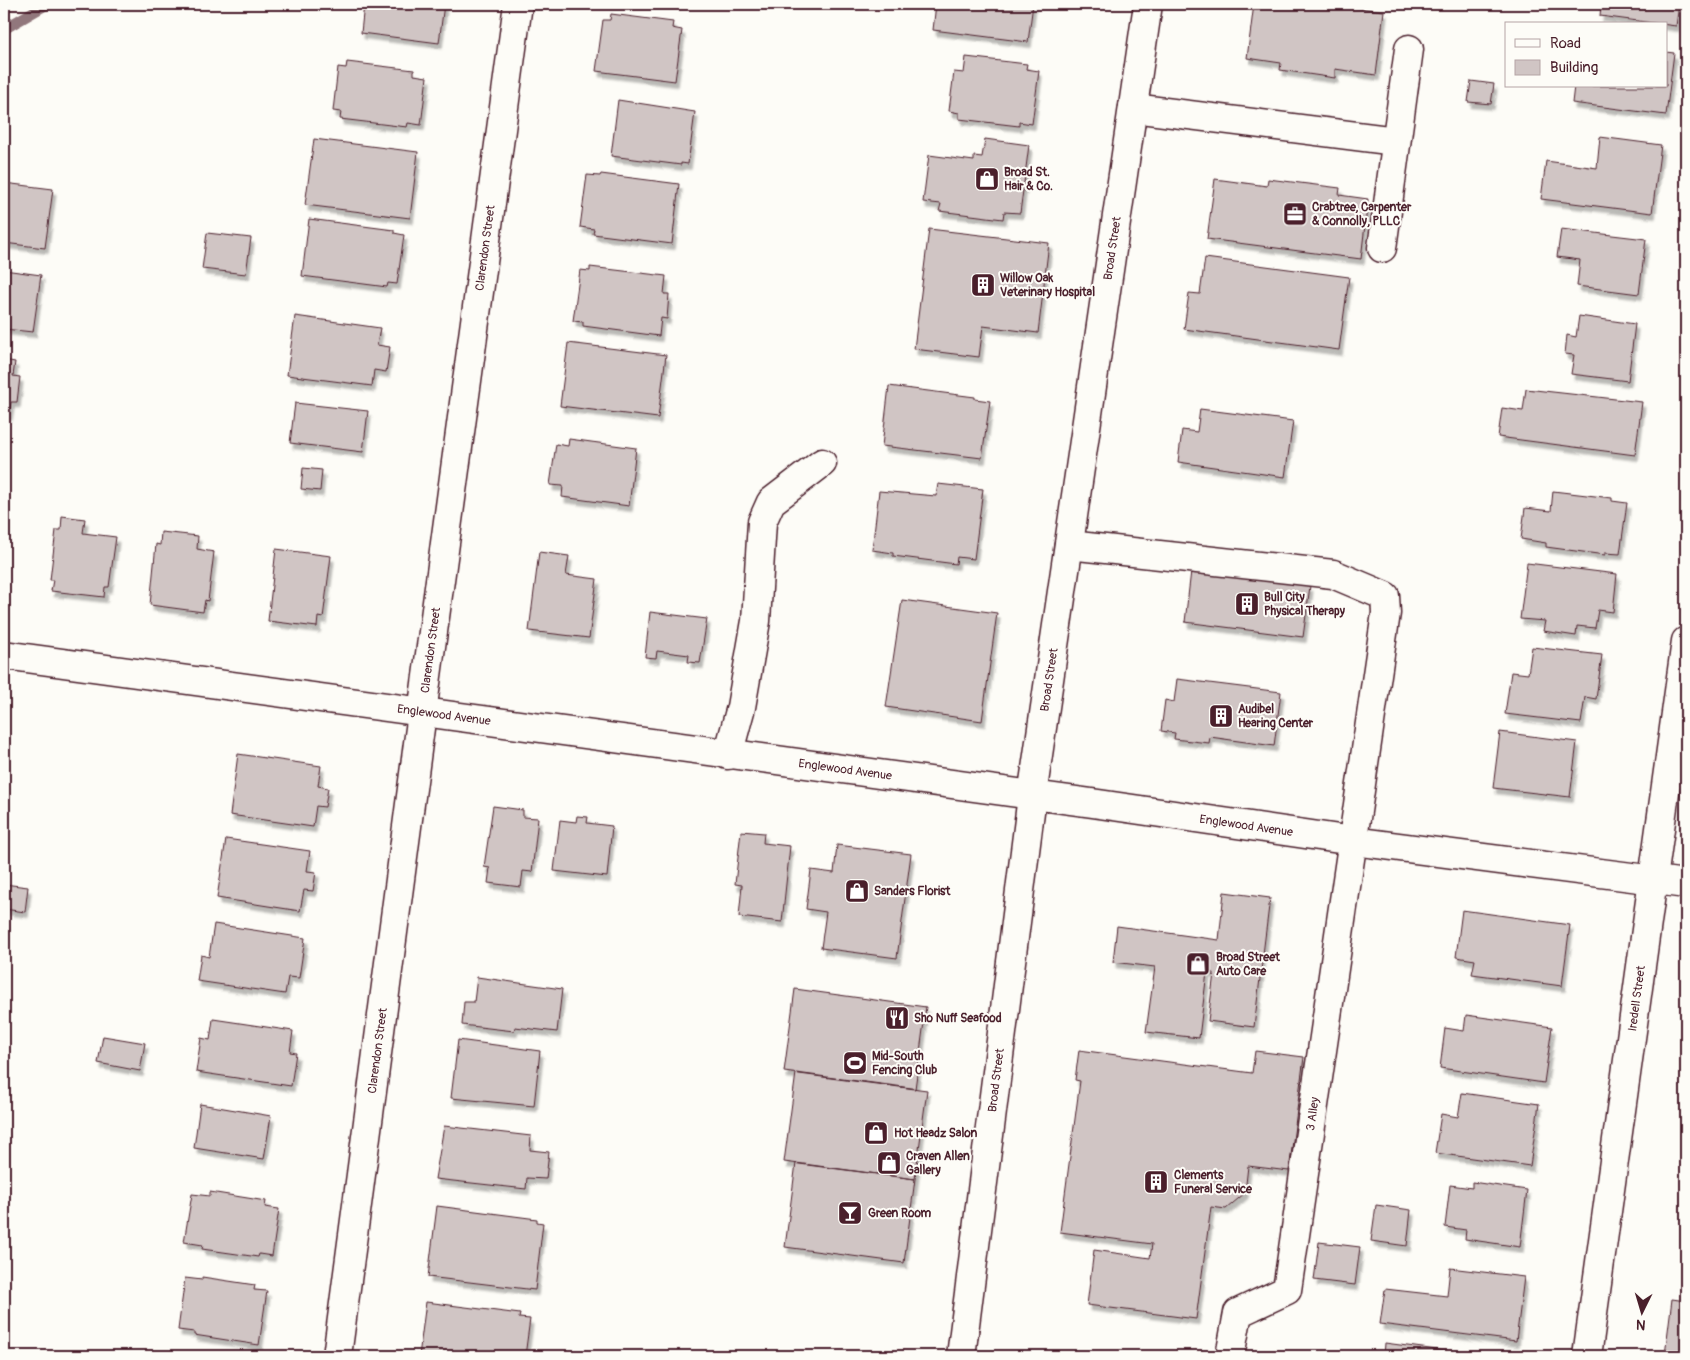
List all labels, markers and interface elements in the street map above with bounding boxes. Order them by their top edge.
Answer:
legend [1505,22,1668,88]
text: Road [1550,34,1581,53]
text: Building [1550,58,1598,77]
place label: Broad St. Hair & Co. [1004,165,1053,194]
shop icon: Broad St. Hair & Co. [974,166,1000,192]
place label: Crabtree, Carpenter & Connolly, PLLC [1312,200,1412,229]
office icon: Crabtree, Carpenter & Connolly, PLLC [1282,201,1308,227]
street label: Clarendon Street [472,204,498,292]
street label: Broad Street [1100,215,1124,281]
place label: Willow Oak Veterinary Hospital [1000,271,1095,300]
building icon: Willow Oak Veterinary Hospital [970,272,996,298]
place label: Bull City Physical Therapy [1264,590,1346,619]
building icon: Bull City Physical Therapy [1234,591,1260,617]
street label: Clarendon Street [417,606,444,694]
street label: Broad Street [1037,647,1061,712]
street label: Englewood Avenue [396,701,492,729]
place label: Audibel Hearing Center [1238,702,1314,731]
building icon: Audibel Hearing Center [1208,703,1234,729]
street label: Englewood Avenue [798,756,893,783]
street label: Englewood Avenue [1199,811,1294,840]
shop icon: Sanders Florist [844,878,870,904]
place label: Sanders Florist [874,884,951,899]
place label: Broad Street Auto Care [1216,950,1281,979]
shop icon: Broad Street Auto Care [1185,951,1211,977]
street label: Iredell Street [1625,964,1649,1032]
restaurant icon: Sho Nuff Seafood [884,1005,910,1031]
street label: Clarendon Street [364,1007,390,1094]
place label: Sho Nuff Seafood [914,1011,1002,1026]
street label: Broad Street [985,1047,1007,1113]
place label: Mid-South Fencing Club [872,1049,937,1078]
sports icon: Mid-South Fencing Club [842,1050,868,1076]
street label: 3 Alley [1303,1096,1323,1132]
shop icon: Hot Headz Salon [863,1120,889,1146]
place label: Hot Headz Salon [894,1126,978,1141]
place label: Craven Allen Gallery [906,1149,970,1178]
shop icon: Craven Allen Gallery [876,1150,902,1176]
place label: Clements Funeral Service [1174,1168,1253,1197]
building icon: Clements Funeral Service [1143,1169,1169,1195]
bar icon: Green Room [837,1200,863,1226]
place label: Green Room [868,1206,931,1221]
north arrow [1618,1288,1668,1338]
text: N [1635,1316,1646,1333]

